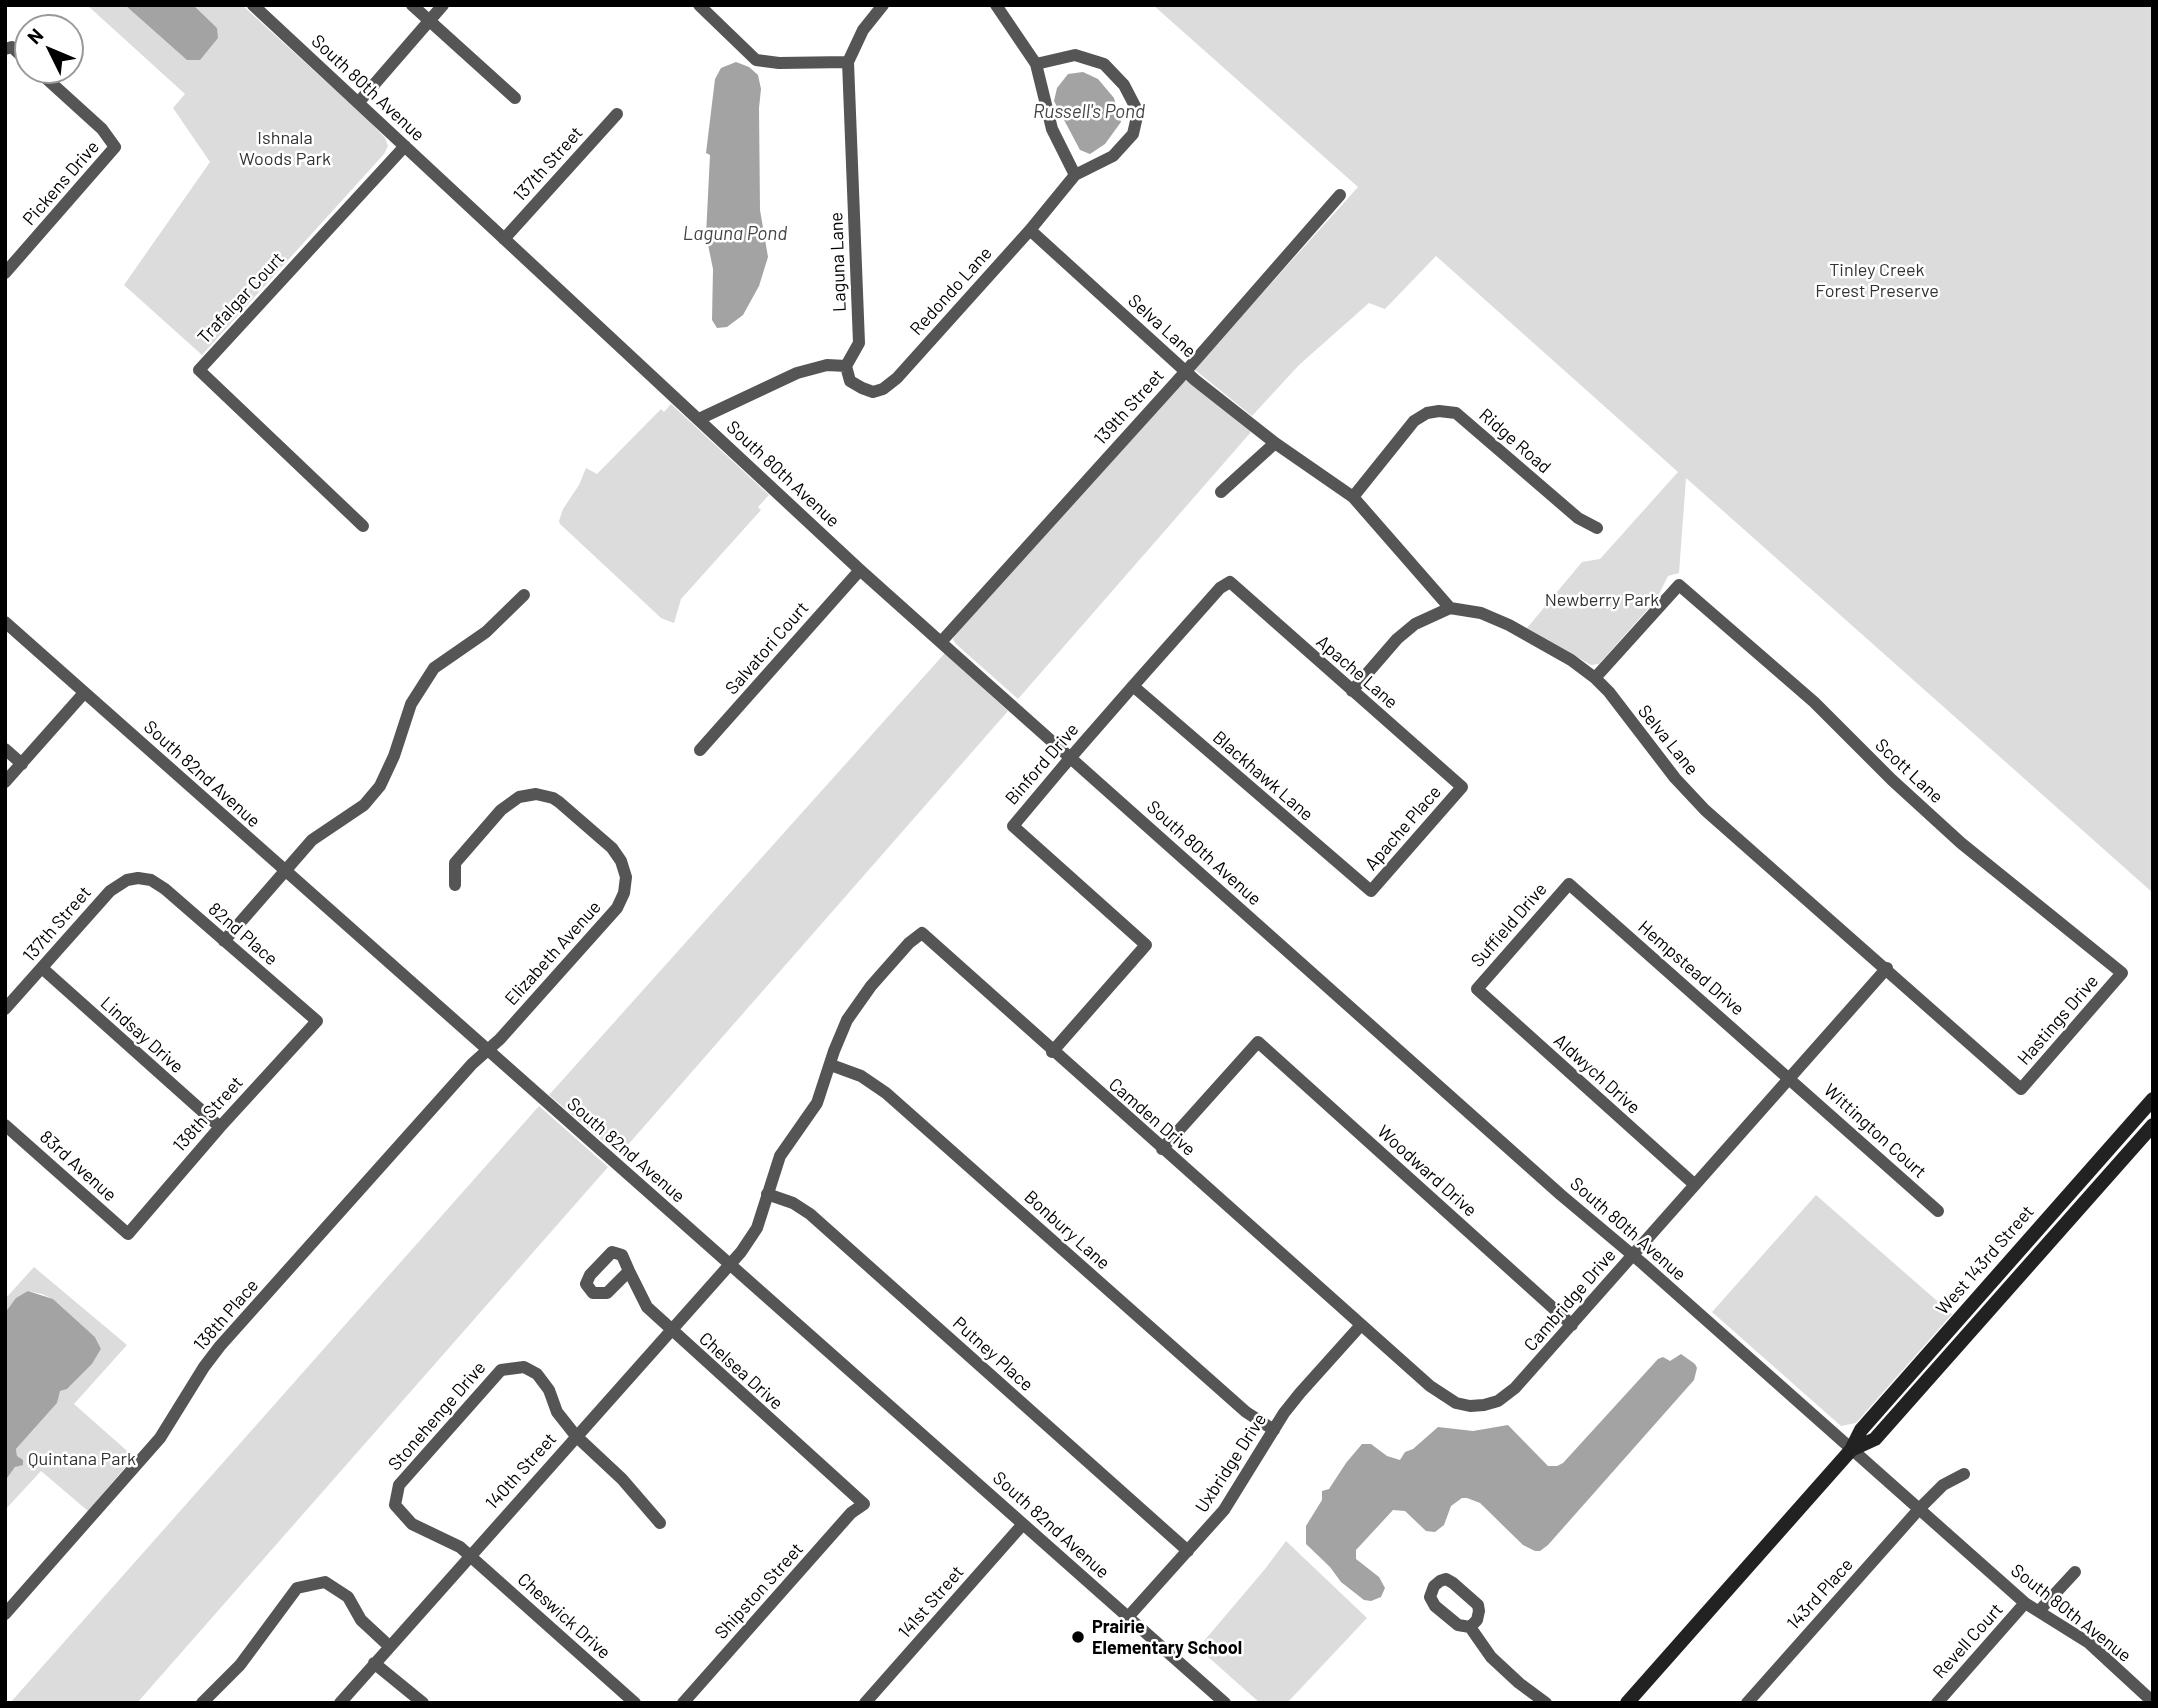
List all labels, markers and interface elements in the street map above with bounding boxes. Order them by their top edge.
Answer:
north arrow [14,14,84,84]
text: N [22,23,47,48]
street label: South 80th Avenue [307,30,429,146]
water label: Russell's Pond [1033,101,1145,123]
street label: 137th Street [509,122,587,206]
park label: Ishnala Woods Park [239,127,331,170]
street label: Pickens Drive [18,136,104,230]
street label: Laguna Lane [825,212,851,312]
water label: Laguna Pond [683,223,787,245]
street label: Redondo Lane [906,242,996,340]
street label: Trafalgar Court [193,248,289,348]
park label: Tinley Creek Forest Preserve [1815,259,1939,302]
street label: Selva Lane [1124,290,1200,362]
street label: 139th Street [1090,365,1168,449]
street label: Ridge Road [1475,404,1555,478]
street label: South 80th Avenue [722,416,844,532]
park label: Newberry Park [1545,589,1659,611]
street label: Salvatori Court [721,597,813,699]
street label: Apache Lane [1312,631,1402,713]
street label: Selva Lane [1633,701,1703,779]
street label: South 82nd Avenue [139,716,265,832]
street label: Binford Drive [1001,719,1083,809]
street label: Blackhawk Lane [1208,727,1318,825]
street label: Scott Lane [1871,734,1947,808]
street label: Apache Place [1360,781,1446,875]
street label: South 80th Avenue [1142,796,1266,910]
street label: Suffield Drive [1467,879,1551,971]
street label: 137th Street [18,882,96,966]
street label: Elizabeth Avenue [500,896,606,1010]
street label: 82nd Place [204,898,282,970]
street label: Hempstead Drive [1634,916,1748,1020]
street label: Hastings Drive [2013,971,2103,1069]
street label: Lindsay Drive [96,992,188,1078]
street label: Aldwych Drive [1549,1030,1645,1118]
street label: 138th Street [169,1072,247,1156]
street label: Camden Drive [1104,1074,1200,1160]
street label: Wittington Court [1819,1079,1931,1183]
street label: South 82nd Avenue [563,1093,689,1207]
street label: Woodward Drive [1373,1121,1481,1221]
street label: 83rd Avenue [35,1126,121,1206]
street label: South 80th Avenue [1566,1173,1690,1285]
street label: Bonbury Lane [1020,1186,1114,1274]
street label: West 143rd Street [1932,1201,2038,1319]
street label: Cambridge Drive [1520,1244,1620,1356]
street label: 138th Place [189,1275,263,1355]
street label: Putney Place [948,1312,1038,1396]
street label: Chelsea Drive [695,1328,787,1414]
street label: Stonehenge Drive [384,1357,490,1475]
street label: Uxbridge Drive [1191,1409,1271,1517]
street label: 140th Street [481,1428,561,1514]
park label: Quintana Park [28,1448,136,1470]
street label: South 82nd Avenue [988,1467,1114,1583]
street label: Shipston Street [710,1538,808,1644]
street label: 143rd Place [1782,1554,1858,1634]
street label: South 80th Avenue [2007,1559,2135,1667]
street label: 141st Street [894,1561,968,1643]
street label: Cheswick Drive [513,1569,615,1663]
street label: Revell Court [1929,1599,2007,1683]
place label: Prairie Elementary School [1092,1616,1242,1658]
marker: Prairie Elementary School [1070,1629,1086,1645]

